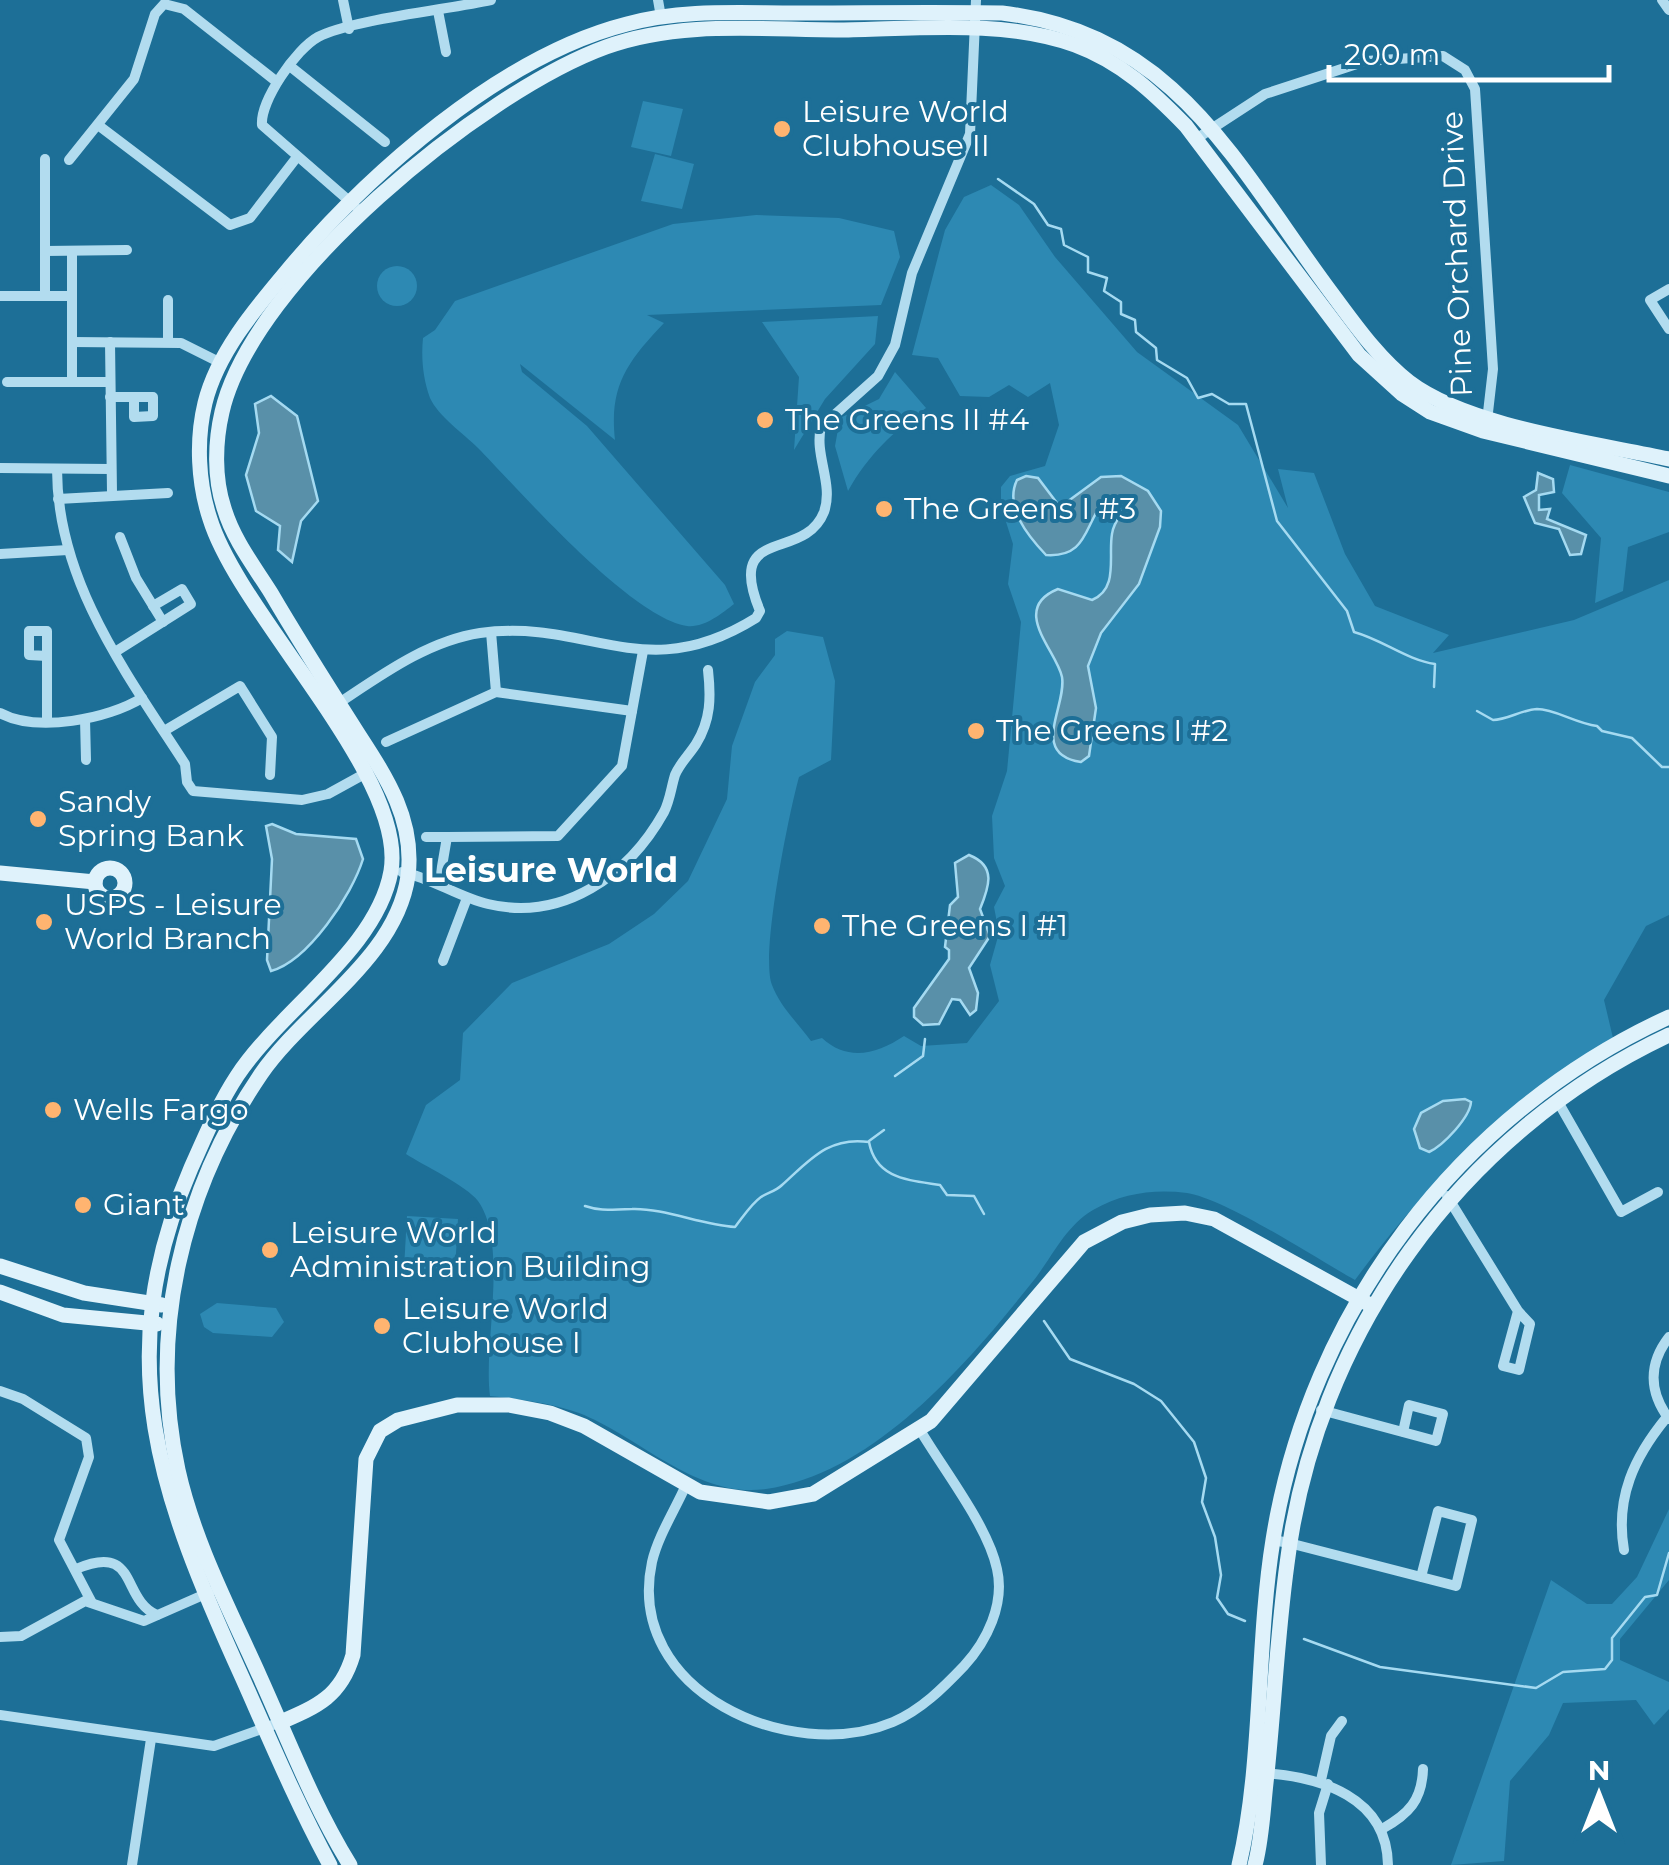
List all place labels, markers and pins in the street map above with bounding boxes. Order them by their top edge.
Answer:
place label: Leisure World Clubhouse II [802,93,1009,164]
marker: Leisure World Clubhouse II [771,118,793,140]
place label: The Greens II #4 [785,401,1029,438]
marker: The Greens II #4 [754,409,776,431]
place label: The Greens I #3 [904,490,1136,527]
marker: The Greens I #3 [873,498,895,520]
place label: The Greens I #2 [996,712,1228,749]
marker: The Greens I #2 [965,720,987,742]
place label: Sandy Spring Bank [58,783,244,854]
marker: Sandy Spring Bank [27,808,49,830]
place label: USPS - Leisure World Branch [64,886,282,957]
place label: The Greens I #1 [842,907,1068,944]
marker: USPS - Leisure World Branch [33,911,55,933]
marker: The Greens I #1 [811,915,833,937]
place label: Wells Fargo [73,1091,249,1128]
marker: Wells Fargo [42,1099,64,1121]
place label: Giant [103,1186,184,1223]
marker: Giant [72,1194,94,1216]
place label: Leisure World Administration Building [290,1214,651,1285]
marker: Leisure World Administration Building [259,1239,281,1261]
place label: Leisure World Clubhouse I [402,1290,609,1361]
marker: Leisure World Clubhouse I [371,1315,393,1337]

